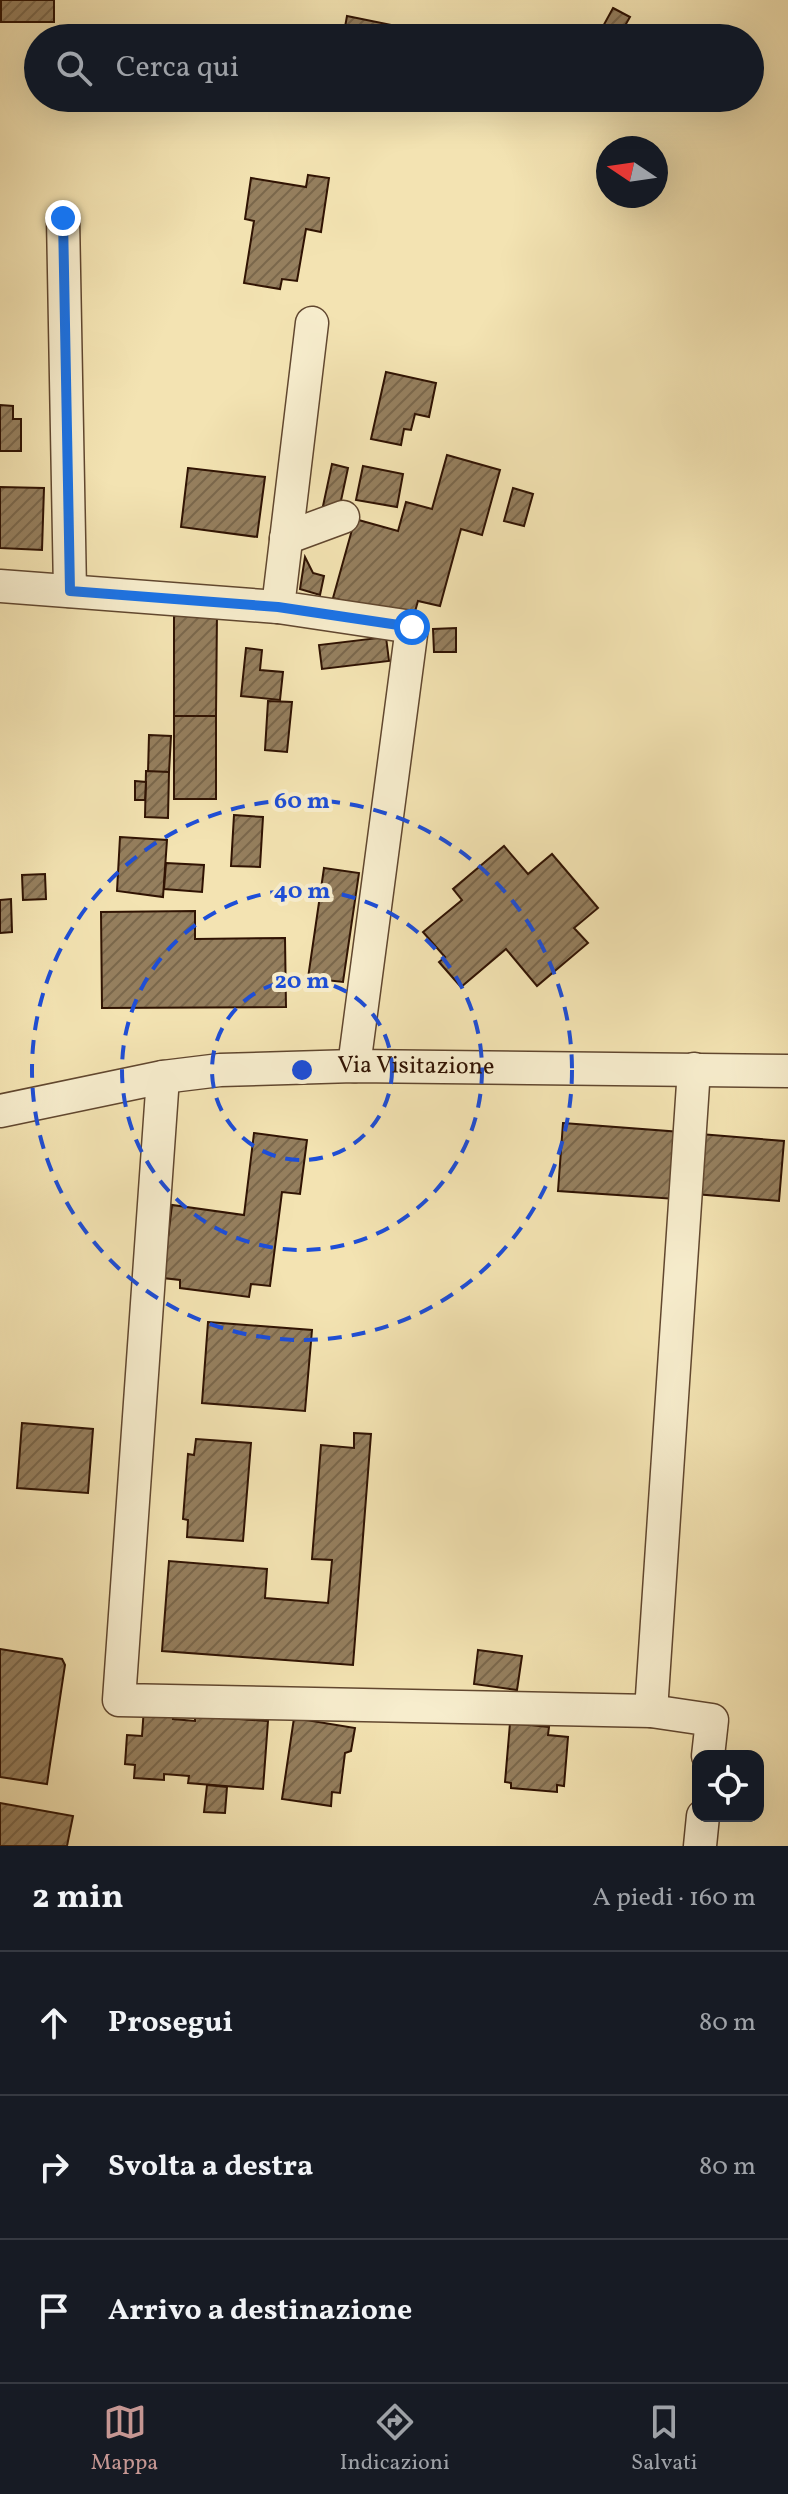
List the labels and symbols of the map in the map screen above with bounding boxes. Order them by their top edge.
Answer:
north arrow [596,136,668,208]
route end [45,200,81,236]
route start [394,609,430,645]
text: 60 m [274,785,330,819]
text: 40 m [274,875,330,909]
text: 20 m [274,965,330,999]
street label: Via Visitazione [337,1049,495,1085]
centre of rings [288,1056,316,1084]

